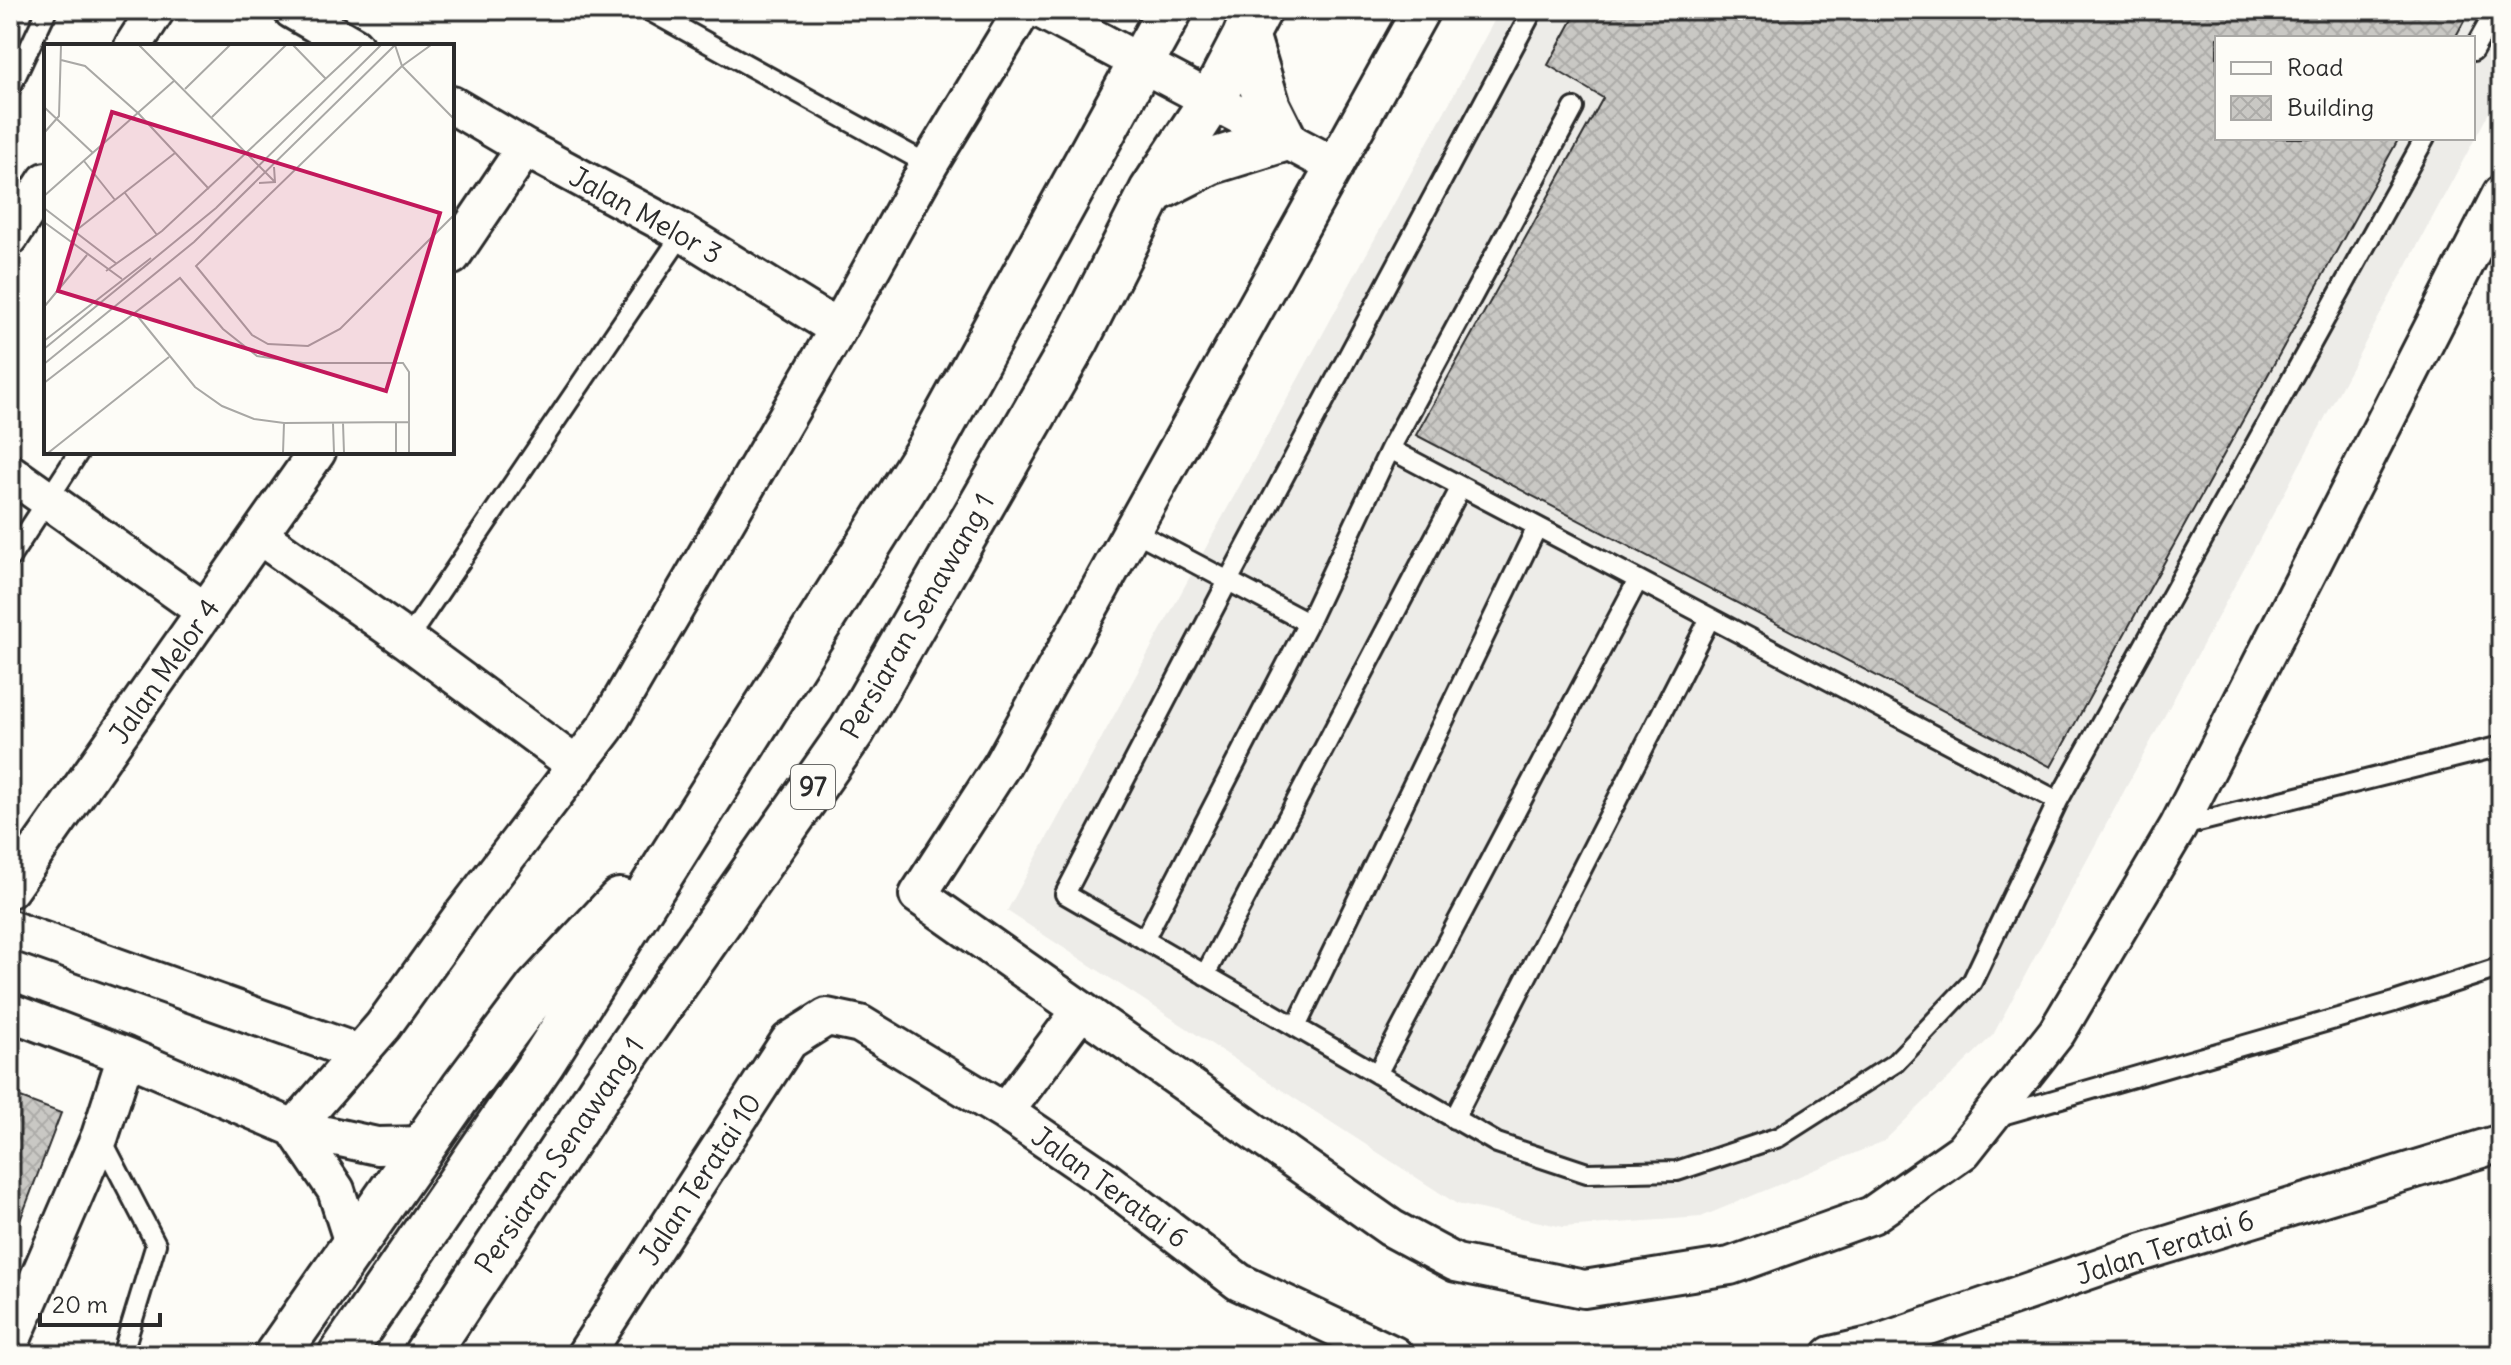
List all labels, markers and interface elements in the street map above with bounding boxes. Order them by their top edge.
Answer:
legend [2215,36,2475,140]
inset map [44,44,454,454]
text: Road [2287,52,2343,82]
text: Building [2287,92,2374,122]
street label: Jalan Melor 3 [563,158,729,272]
street label: Persiaran Senawang 1 [832,487,1002,745]
street label: Jalan Melor 4 [101,591,227,751]
road number: 97 [791,765,835,809]
street label: Persiaran Senawang 1 [466,1030,652,1280]
street label: Jalan Teratai 10 [631,1086,769,1272]
street label: Jalan Teratai 6 [1025,1118,1195,1256]
street label: Jalan Teratai 6 [2072,1201,2258,1293]
scale bar [40,1277,160,1327]
text: 20 m [52,1289,108,1319]

